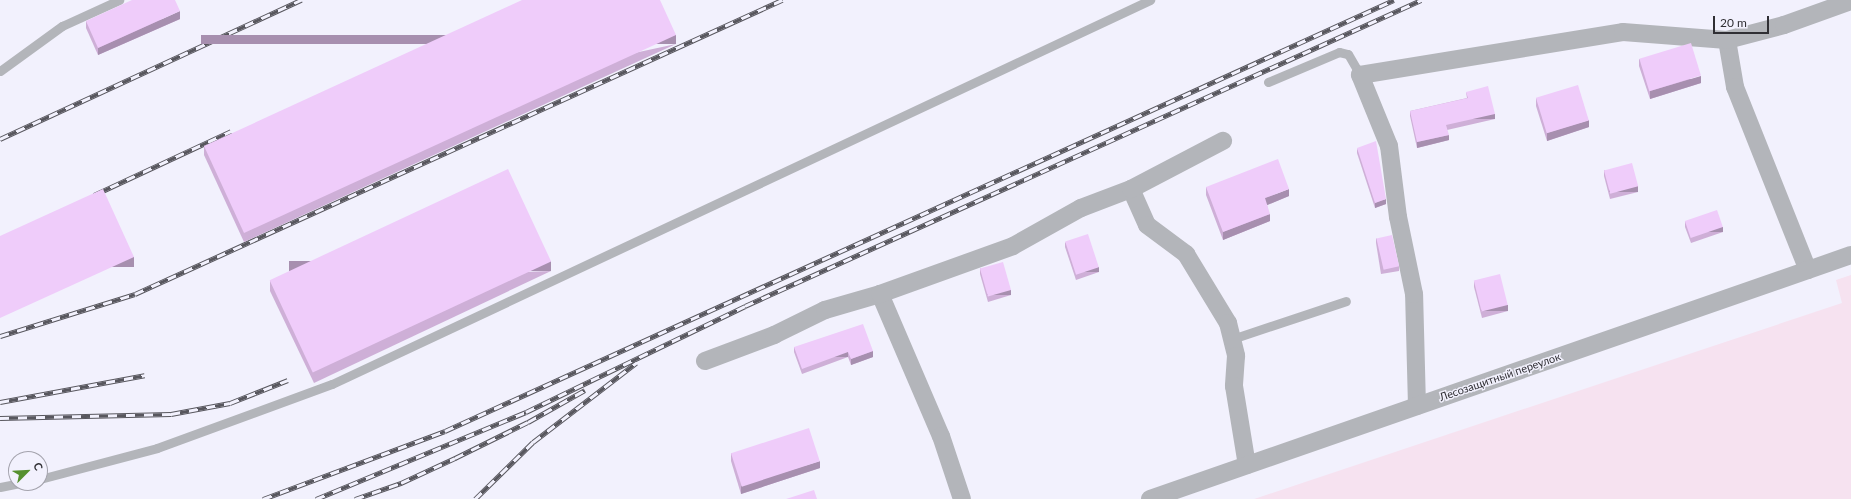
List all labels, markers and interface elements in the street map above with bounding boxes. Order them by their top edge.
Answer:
scale bar [1715,8,1771,34]
text: 20 m [1720,15,1747,30]
street label: Лесозащитный переулок [1438,350,1562,404]
north arrow [8,451,48,491]
text: С [31,460,46,472]

